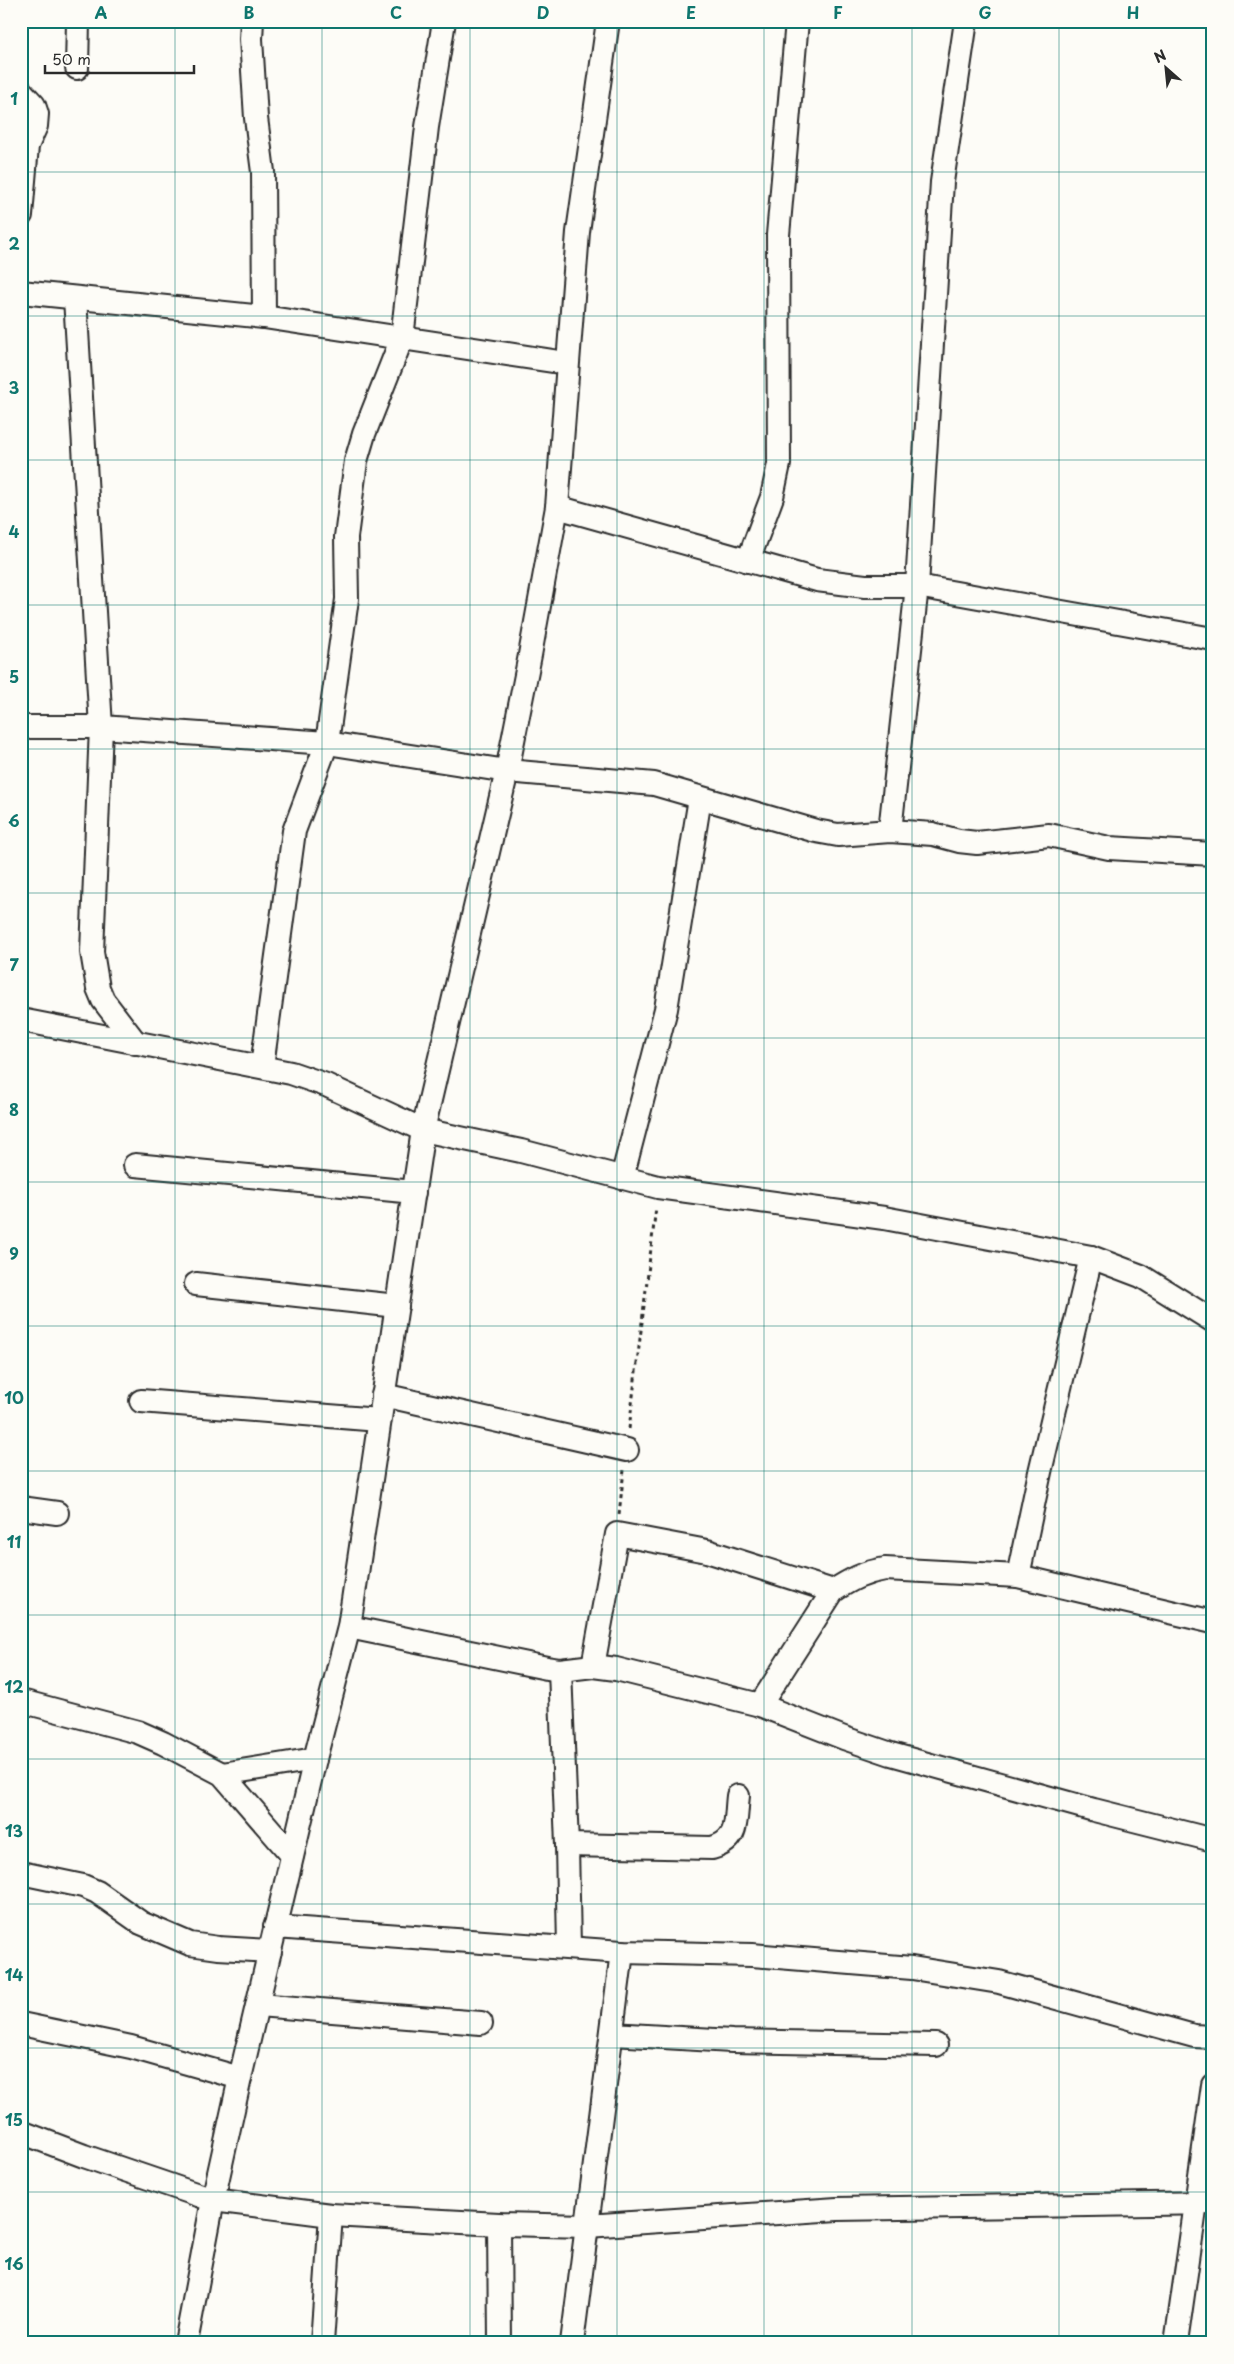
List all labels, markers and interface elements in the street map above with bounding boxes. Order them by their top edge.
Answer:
text: A [95,0,108,24]
text: B [244,0,255,24]
text: C [390,0,402,24]
text: D [537,0,549,24]
text: E [686,0,696,24]
text: F [833,0,843,24]
text: G [978,0,992,24]
text: H [1127,0,1139,24]
scale bar [45,42,194,74]
north arrow [1142,42,1192,92]
text: N [1150,44,1170,68]
text: 50 m [52,47,91,70]
text: 1 [10,86,18,110]
text: 2 [8,231,20,255]
text: 3 [9,375,19,399]
text: 4 [9,519,20,543]
text: 5 [9,664,19,688]
text: 6 [8,808,20,832]
text: 7 [9,952,19,976]
text: 8 [9,1097,19,1121]
text: 9 [9,1241,19,1265]
text: 10 [4,1385,24,1409]
text: 11 [7,1529,21,1553]
text: 12 [5,1674,23,1698]
text: 13 [5,1818,23,1842]
text: 14 [5,1962,23,1986]
text: 15 [5,2107,23,2131]
text: 16 [5,2251,23,2275]

